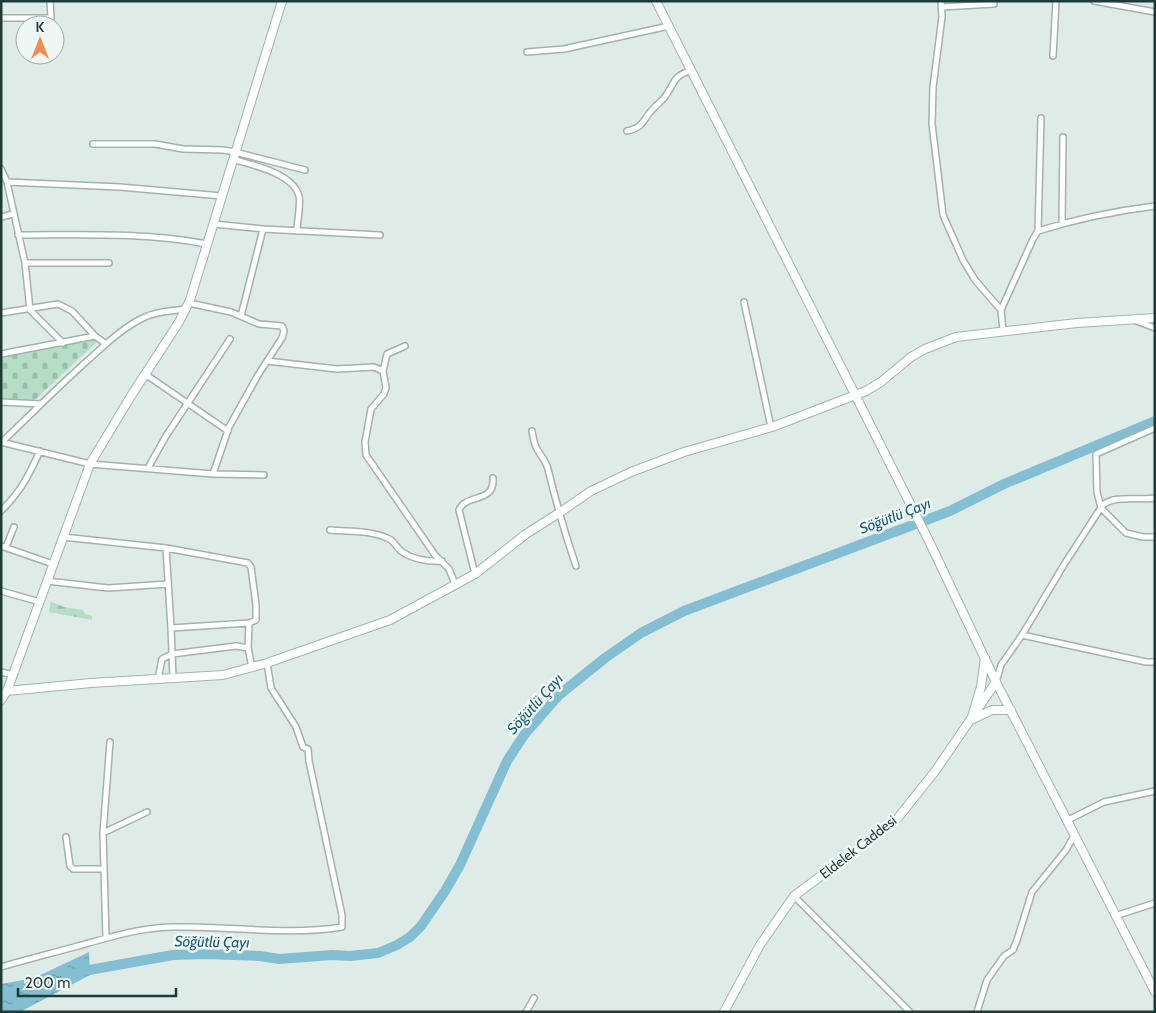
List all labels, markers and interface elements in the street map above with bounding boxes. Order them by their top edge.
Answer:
north arrow [15,15,65,65]
text: K [36,18,45,36]
water label: Söğütlü Çayı [857,494,933,538]
water label: Söğütlü Çayı [503,670,567,738]
street label: Eldelek Caddesi [816,811,900,883]
water label: Söğütlü Çayı [174,932,250,952]
scale bar [18,966,175,998]
text: 200 m [25,974,70,992]

